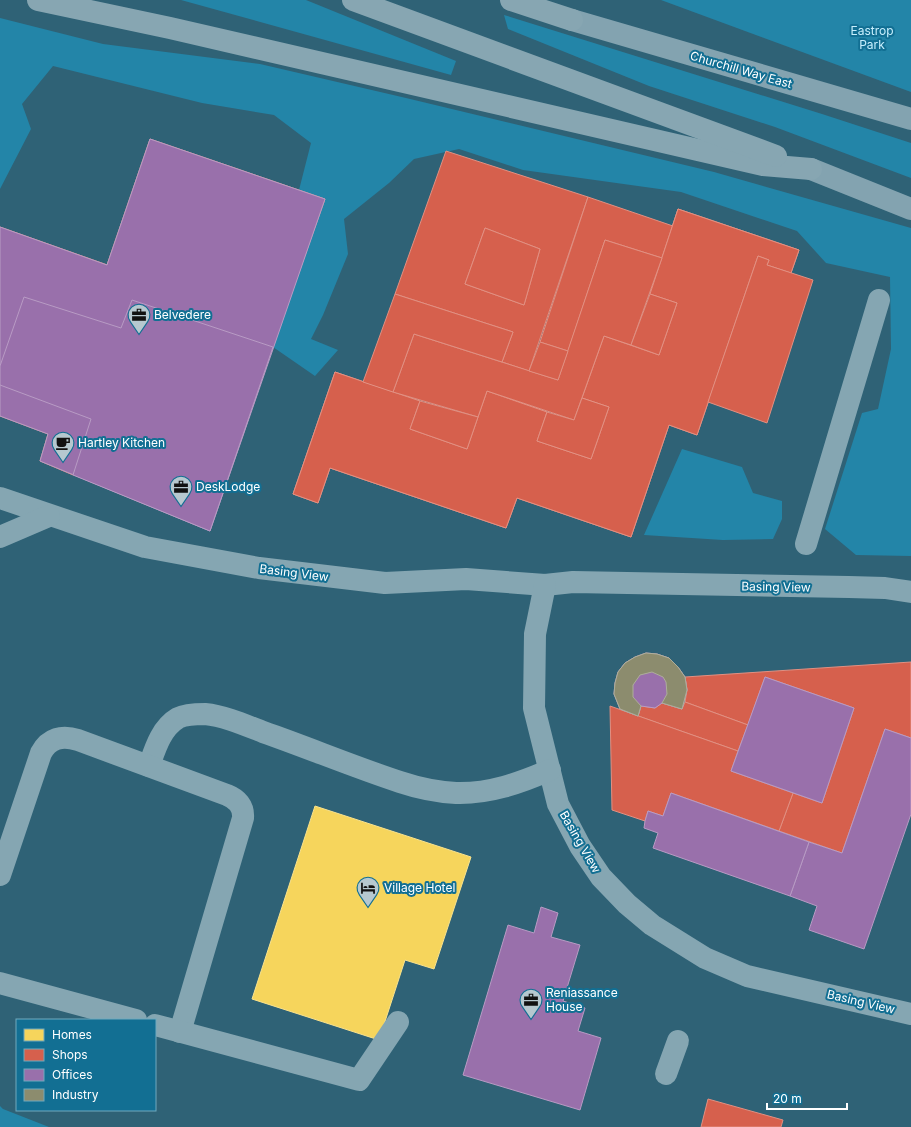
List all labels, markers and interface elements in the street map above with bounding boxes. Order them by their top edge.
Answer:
park label: Eastrop Park [850,23,894,52]
street label: Churchill Way East [688,48,794,91]
office icon: Belvedere [126,302,152,335]
place label: Belvedere [154,307,211,322]
cafe icon: Hartley Kitchen [50,430,76,463]
place label: Hartley Kitchen [78,435,165,450]
office icon: DeskLodge [168,474,194,507]
place label: DeskLodge [196,479,260,494]
street label: Basing View [259,561,330,584]
street label: Basing View [741,578,811,595]
street label: Basing View [557,808,604,876]
hotel icon: Village Hotel [355,875,381,908]
place label: Village Hotel [384,880,455,895]
place label: Reniassance House [546,985,618,1014]
street label: Basing View [826,986,897,1017]
office icon: Reniassance House [518,987,544,1020]
legend [16,1019,156,1111]
text: Homes [52,1027,92,1042]
text: Shops [52,1047,88,1062]
text: Offices [52,1067,93,1082]
scale bar [767,1085,847,1111]
text: Industry [52,1087,99,1102]
text: 20 m [773,1091,802,1106]

